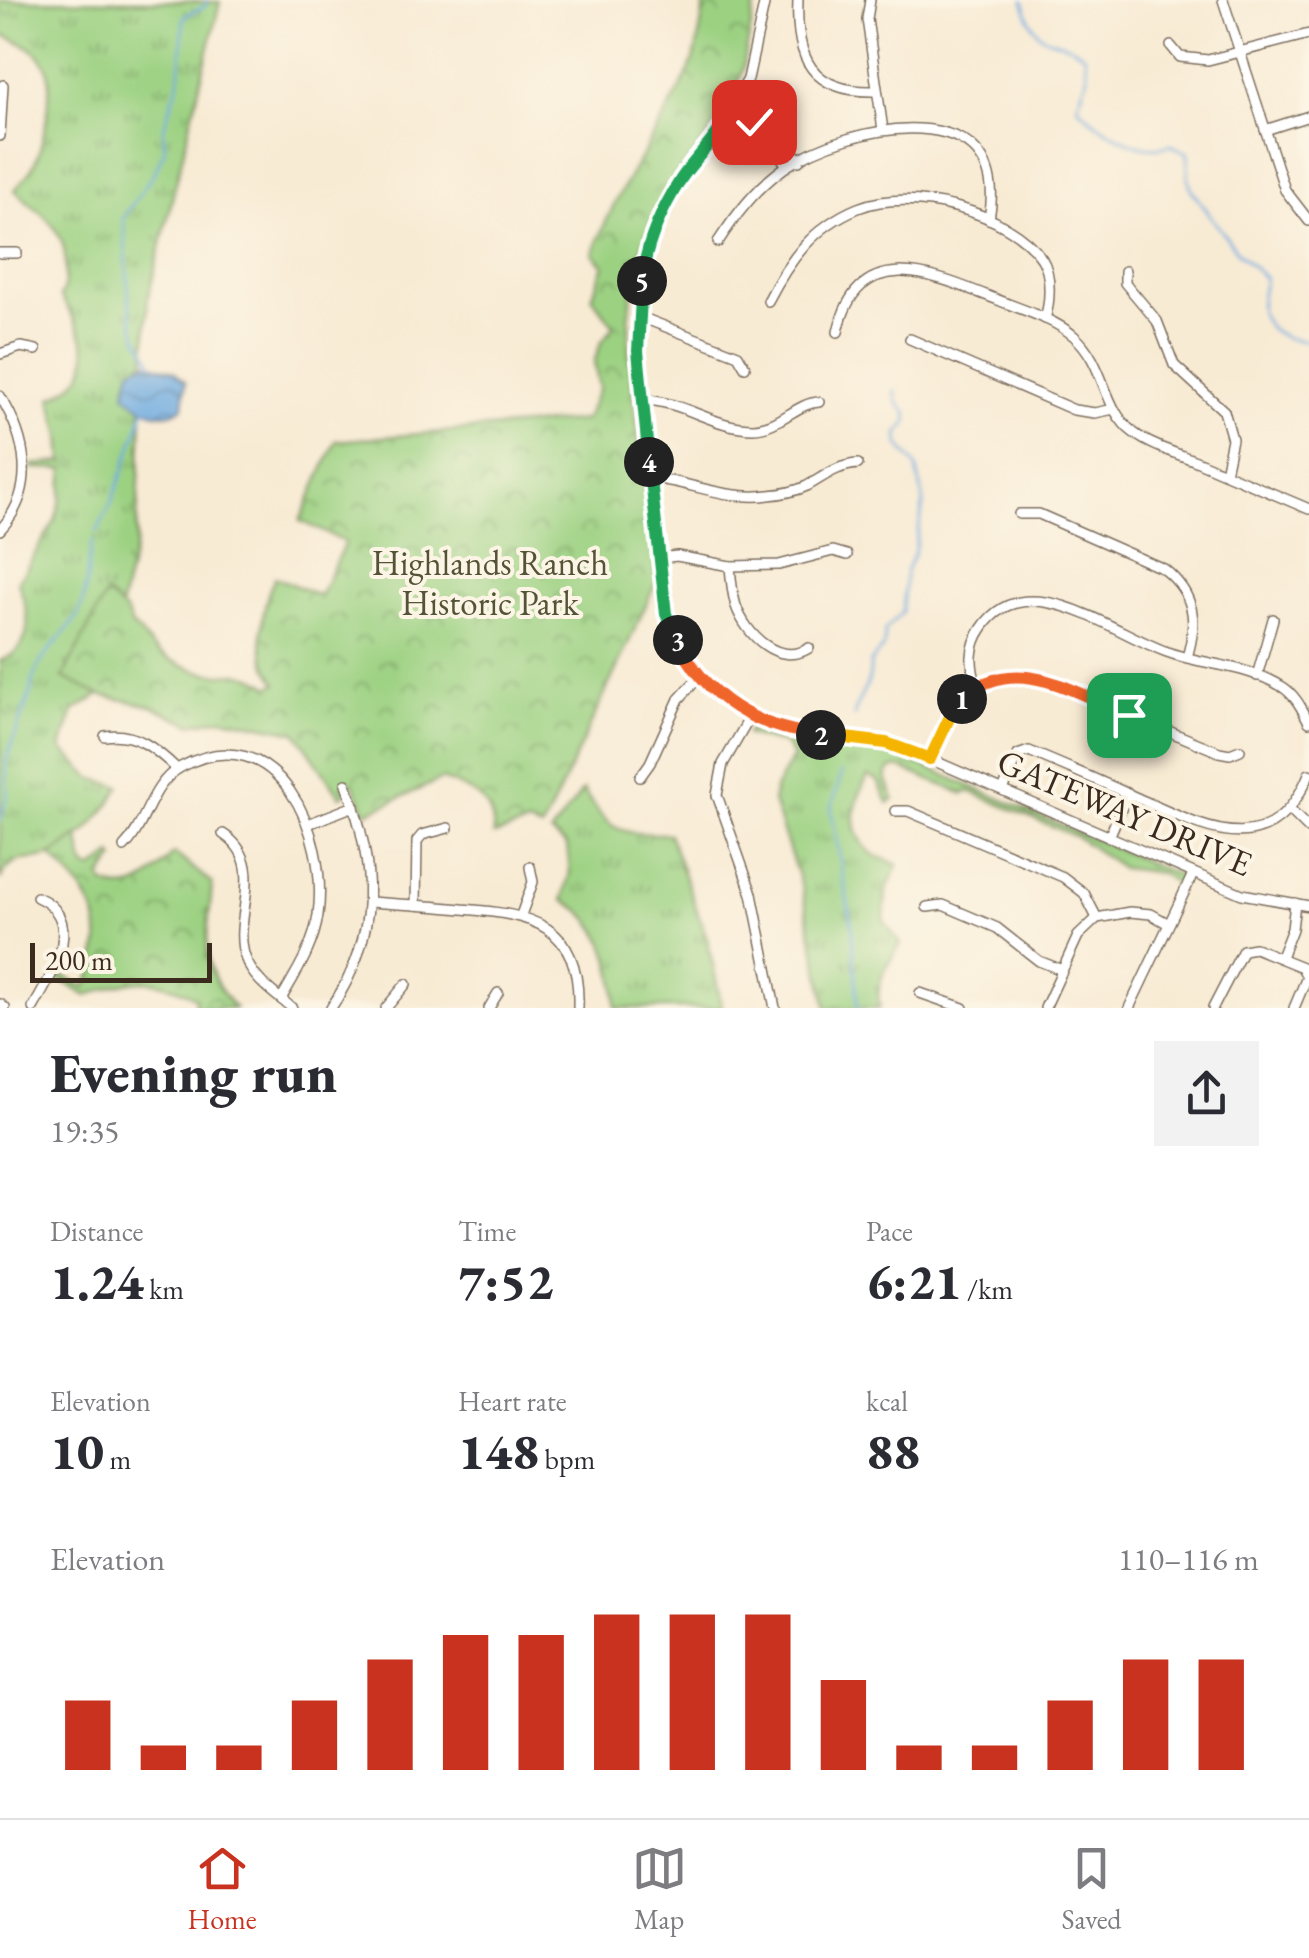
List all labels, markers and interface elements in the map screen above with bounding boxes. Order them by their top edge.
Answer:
pin [712,80,797,165]
icon: check [727,95,782,150]
pin: 5 [617,256,667,306]
text: 5 [635,263,649,299]
pin: 4 [624,437,674,487]
text: 4 [642,444,656,480]
park label: Highlands Ranch Historic Park [372,540,608,625]
pin: 3 [653,615,703,665]
text: 3 [671,622,685,658]
pin [1087,673,1172,758]
pin: 1 [937,674,987,724]
text: 1 [955,681,969,717]
icon: arrive [1102,688,1157,743]
pin: 2 [796,710,846,760]
text: 2 [814,717,828,753]
street label: GATEWAY DRIVE [991,738,1259,886]
scale bar [30,938,212,983]
text: 200 m [45,942,113,978]
text: Evening run [50,1037,337,1108]
button: share [1154,1041,1259,1146]
text: 19:35 [50,1110,119,1152]
text: Distance [50,1213,144,1249]
text: Time [458,1213,516,1249]
text: Pace [866,1213,913,1249]
text: 1.24 [50,1249,144,1314]
text: 7:52 [458,1249,553,1314]
text: 6:21 [866,1249,961,1314]
text: km [144,1271,184,1307]
text: /km [961,1271,1013,1307]
text: Elevation [50,1383,151,1419]
text: Heart rate [458,1383,567,1419]
text: kcal [866,1383,908,1419]
text: 10 [50,1419,104,1484]
text: 148 [458,1419,539,1484]
text: 88 [866,1419,920,1484]
text: m [104,1441,131,1477]
text: bpm [539,1441,595,1477]
text: Elevation [50,1538,165,1580]
text: 110–116 m [1118,1538,1259,1580]
tab: Home [187,1841,257,1937]
tab: Map [632,1841,687,1937]
tab: Saved [1062,1841,1122,1937]

